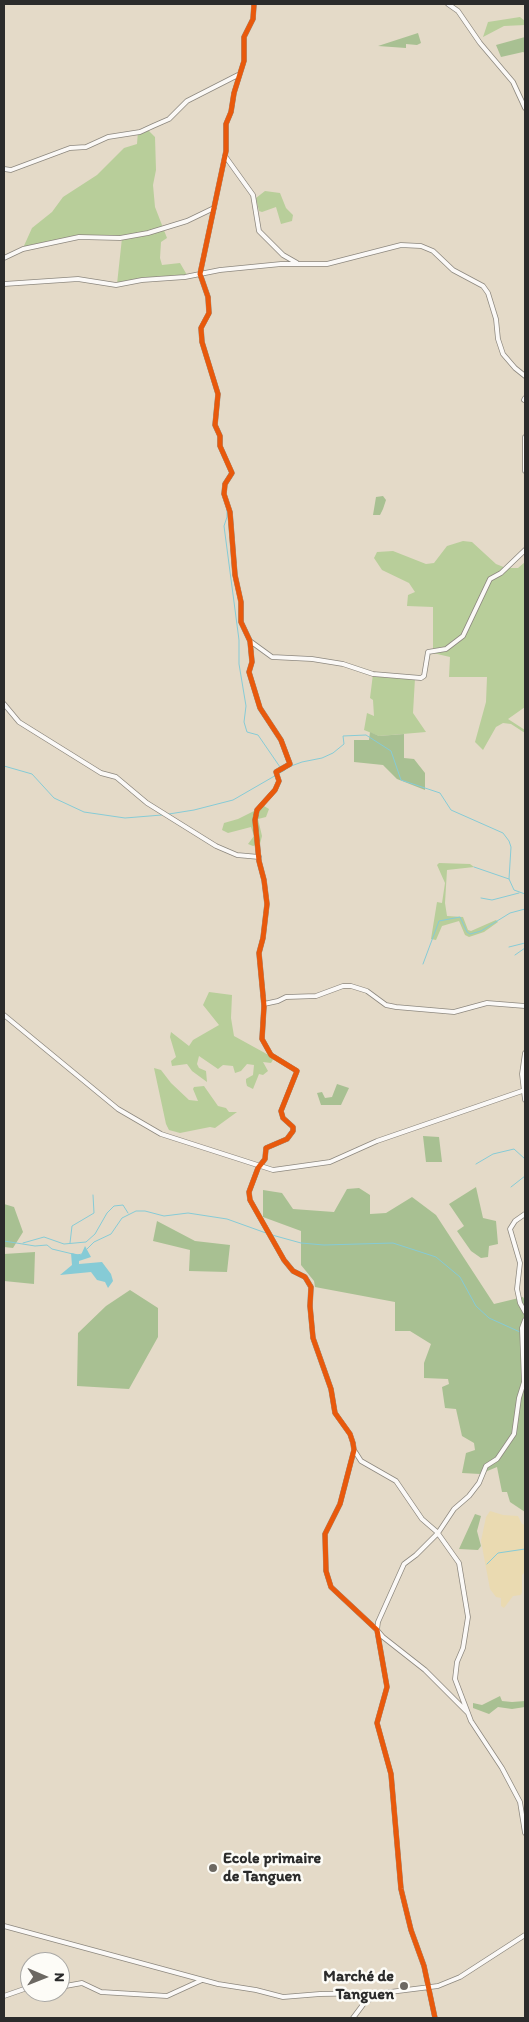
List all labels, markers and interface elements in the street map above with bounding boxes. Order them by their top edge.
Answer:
place label: Ecole primaire de Tanguen [223,1849,321,1887]
marker: Ecole primaire de Tanguen [207,1862,219,1874]
north arrow [20,1952,70,2002]
place label: Marché de Tanguen [323,1967,394,2005]
text: N [51,1972,68,1982]
marker: Marché de Tanguen [398,1980,410,1992]

